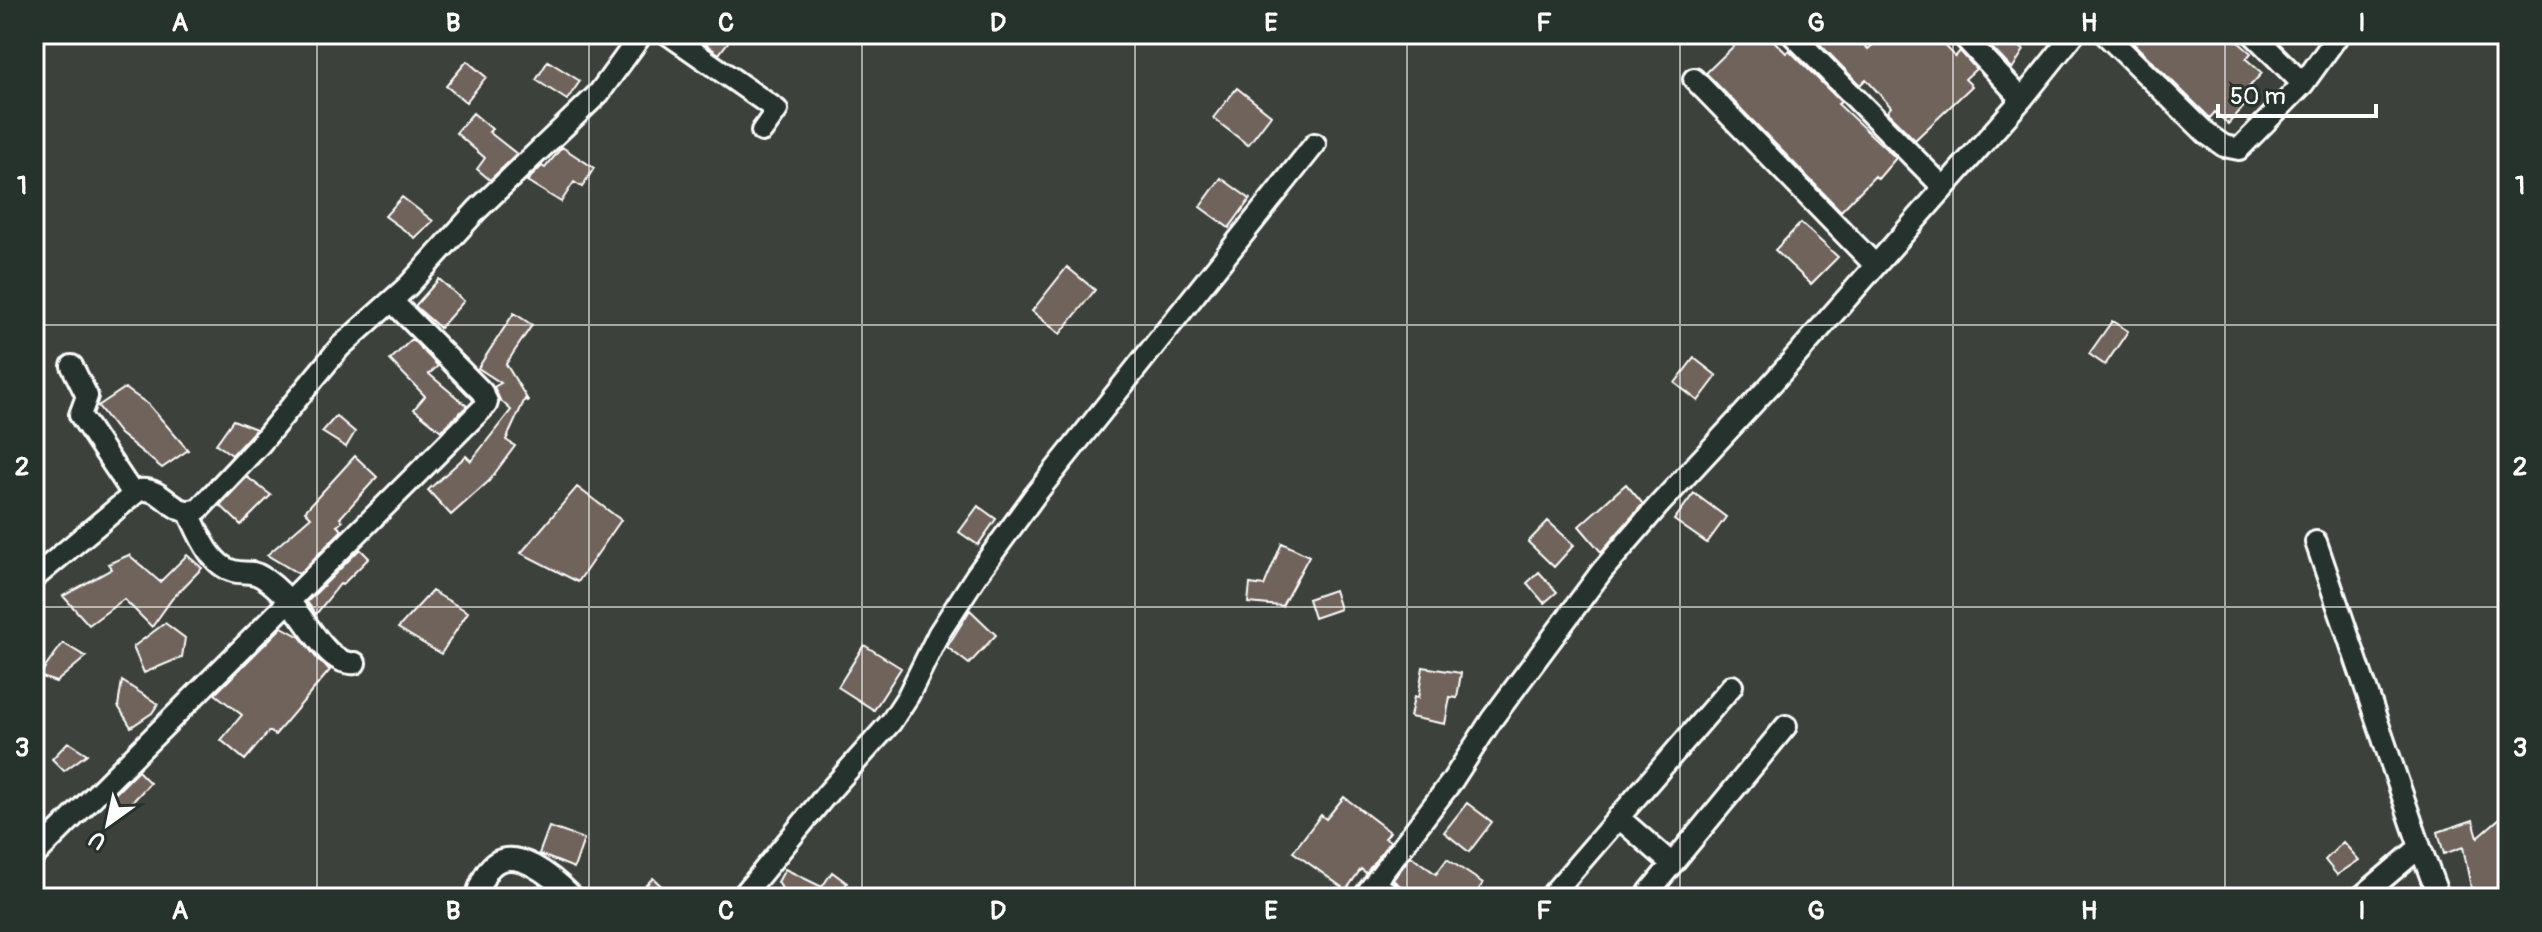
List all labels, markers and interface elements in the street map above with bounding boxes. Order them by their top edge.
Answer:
text: A [172,7,189,39]
text: B [446,7,460,39]
text: C [718,7,734,39]
text: D [990,7,1006,39]
text: E [1264,7,1278,39]
text: F [1536,7,1552,39]
text: G [1807,7,1825,39]
text: H [2081,7,2097,39]
text: I [2358,7,2366,39]
scale bar [2218,68,2376,118]
text: 50 m [2230,82,2286,111]
text: 1 [17,170,27,202]
text: 1 [2515,170,2525,202]
text: 2 [15,451,29,483]
text: 2 [2513,451,2527,483]
text: 3 [15,732,29,764]
text: 3 [2513,732,2527,764]
north arrow [68,784,148,864]
text: U [84,824,111,856]
text: A [172,895,189,927]
text: B [446,895,460,927]
text: C [718,895,734,927]
text: D [990,895,1006,927]
text: E [1264,895,1278,927]
text: F [1536,895,1552,927]
text: G [1807,895,1825,927]
text: H [2081,895,2097,927]
text: I [2358,895,2366,927]

